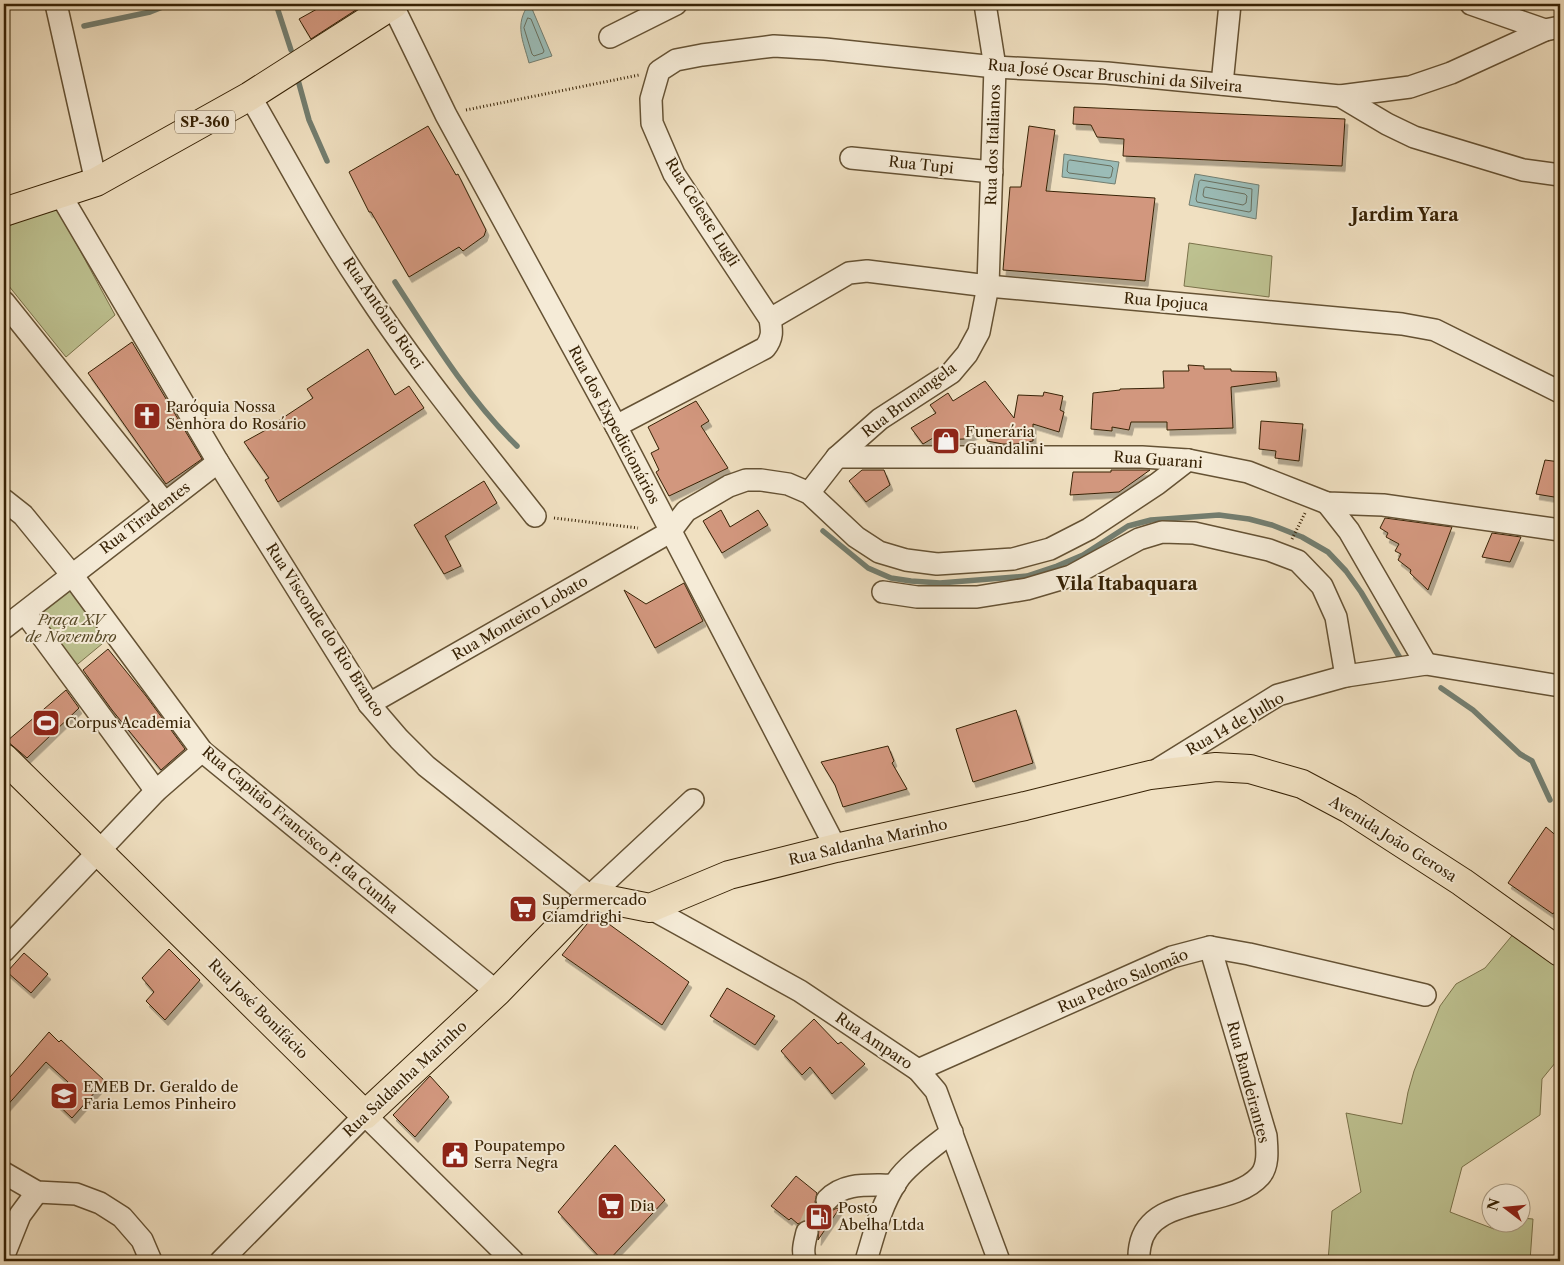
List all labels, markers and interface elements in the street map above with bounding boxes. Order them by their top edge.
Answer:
street label: Rua José Oscar Bruschini da Silveira [987,55,1243,96]
street label: Rua dos Italianos [981,84,1004,206]
road number: SP-360 [175,110,235,134]
street label: Rua Tupi [888,152,955,177]
street label: Rua Celeste Lugli [661,154,744,270]
district label: Jardim Yara [1348,204,1459,226]
street label: Rua Antônio Rioci [339,253,428,373]
street label: Rua Ipojuca [1123,288,1209,315]
street label: Rua dos Expedicionários [565,342,664,507]
street label: Rua Brunangela [858,358,960,441]
place label: Paróquia Nossa Senhora do Rosário [166,397,306,433]
church icon: Paróquia Nossa Senhora do Rosário [132,401,162,431]
place label: Funerária Guandalini [965,422,1044,458]
shop icon: Funerária Guandalini [931,426,961,456]
street label: Rua Guarani [1113,447,1204,472]
street label: Rua Tiradentes [96,477,194,558]
street label: Rua Visconde do Rio Branco [262,539,389,720]
street label: Rua Monteiro Lobato [449,571,591,664]
district label: Vila Itabaquara [1055,573,1198,595]
park label: Praça XV de Novembro [25,610,117,646]
street label: Rua 14 de Julho [1182,688,1287,759]
sports icon: Corpus Academia [31,708,61,738]
place label: Corpus Academia [65,713,191,732]
street label: Rua Capitão Francisco P. da Cunha [198,742,402,917]
street label: Avenida João Gerosa [1325,791,1461,886]
street label: Rua Saldanha Marinho [787,814,949,869]
place label: Supermercado Ciamdrighi [542,890,647,926]
supermarket icon: Supermercado Ciamdrighi [508,894,538,924]
street label: Rua Pedro Salomão [1055,944,1191,1017]
street label: Rua José Bonifácio [204,955,312,1063]
street label: Rua Amparo [832,1008,916,1073]
street label: Rua Saldanha Marinho [339,1016,471,1141]
street label: Rua Bandeirantes [1223,1019,1274,1145]
place label: EMEB Dr. Geraldo de Faria Lemos Pinheiro [83,1077,238,1113]
school or university icon: EMEB Dr. Geraldo de Faria Lemos Pinheiro [49,1081,79,1111]
place label: Poupatempo Serra Negra [474,1136,565,1172]
public building icon: Poupatempo Serra Negra [440,1140,470,1170]
north arrow [1482,1182,1532,1232]
supermarket icon: Dia [596,1191,626,1221]
place label: Dia [630,1196,655,1215]
text: N [1483,1196,1504,1213]
place label: Posto Abelha Ltda [837,1198,924,1234]
fuel station icon: Posto Abelha Ltda [804,1202,834,1232]

